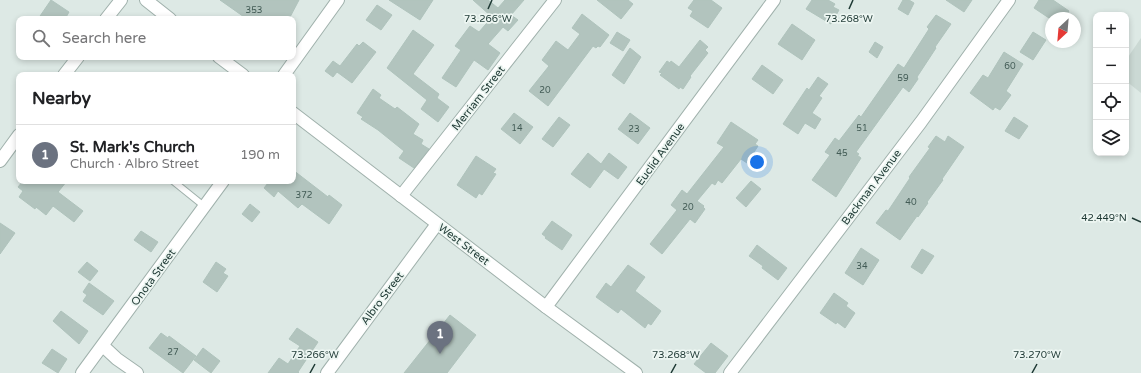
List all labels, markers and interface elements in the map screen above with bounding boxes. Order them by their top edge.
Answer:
house number: 353 [246,5,262,16]
north arrow [1045,12,1081,48]
map controls [1093,12,1129,156]
button: + [1093,12,1129,48]
text: 73.266°W [464,13,512,25]
text: 73.268°W [825,13,873,25]
search box [16,16,296,60]
icon: search [30,27,52,49]
text: Search here [62,29,146,47]
button: − [1093,48,1129,84]
house number: 60 [1004,61,1016,72]
street label: Merriam Street [449,63,508,133]
house number: 59 [897,73,909,84]
button: locate [1093,84,1129,120]
house number: 20 [539,85,551,96]
text: Nearby [32,88,91,109]
button: layers [1093,120,1129,156]
street label: Euclid Avenue [633,121,687,188]
house number: 14 [511,123,523,134]
house number: 51 [856,123,868,134]
house number: 23 [628,124,640,135]
text: St. Mark's Church [70,138,195,156]
text: 1 [41,147,49,163]
text: 190 m [240,147,280,163]
street label: Backman Avenue [839,147,904,228]
house number: 45 [836,148,848,159]
your location [747,152,767,172]
text: Church · Albro Street [70,156,199,172]
house number: 372 [296,190,312,201]
house number: 40 [905,197,917,208]
house number: 20 [682,202,694,213]
text: 42.449°N [1081,212,1127,224]
street label: West Street [436,221,492,268]
street label: Onota Street [128,246,178,308]
house number: 34 [856,261,868,272]
street label: Albro Street [358,269,407,327]
pin: 1 [427,321,453,354]
house number: 27 [167,347,179,358]
text: 73.266°W [291,349,339,361]
text: 73.268°W [652,349,700,361]
text: 73.270°W [1013,349,1061,361]

